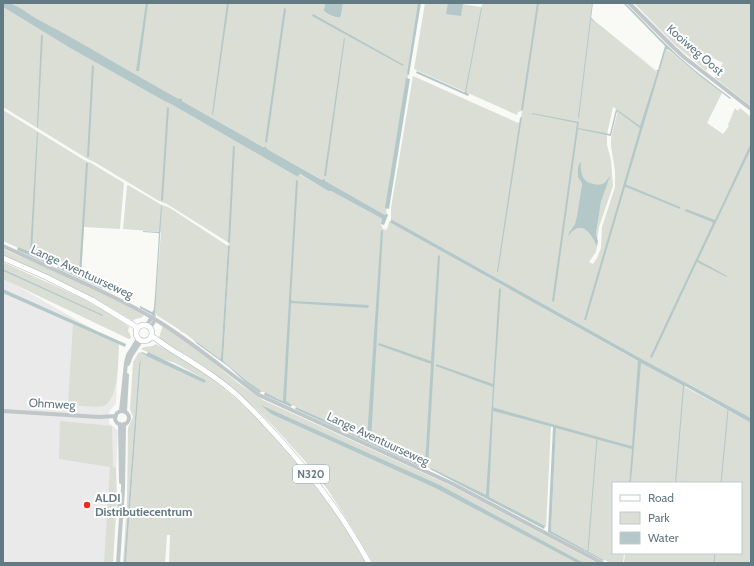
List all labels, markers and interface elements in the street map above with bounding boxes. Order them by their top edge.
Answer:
street label: Kooiweg Oost [664,21,727,78]
street label: Lange Aventuurseweg [29,241,137,302]
street label: Ohmweg [28,395,77,412]
street label: Lange Aventuurseweg [325,408,433,469]
road number: N320 [293,465,329,483]
legend [612,482,742,554]
place label: ALDI Distributiecentrum [95,490,192,519]
text: Road [648,490,674,505]
marker: ALDI Distributiecentrum [82,500,92,510]
text: Park [648,510,670,525]
text: Water [648,530,679,545]

